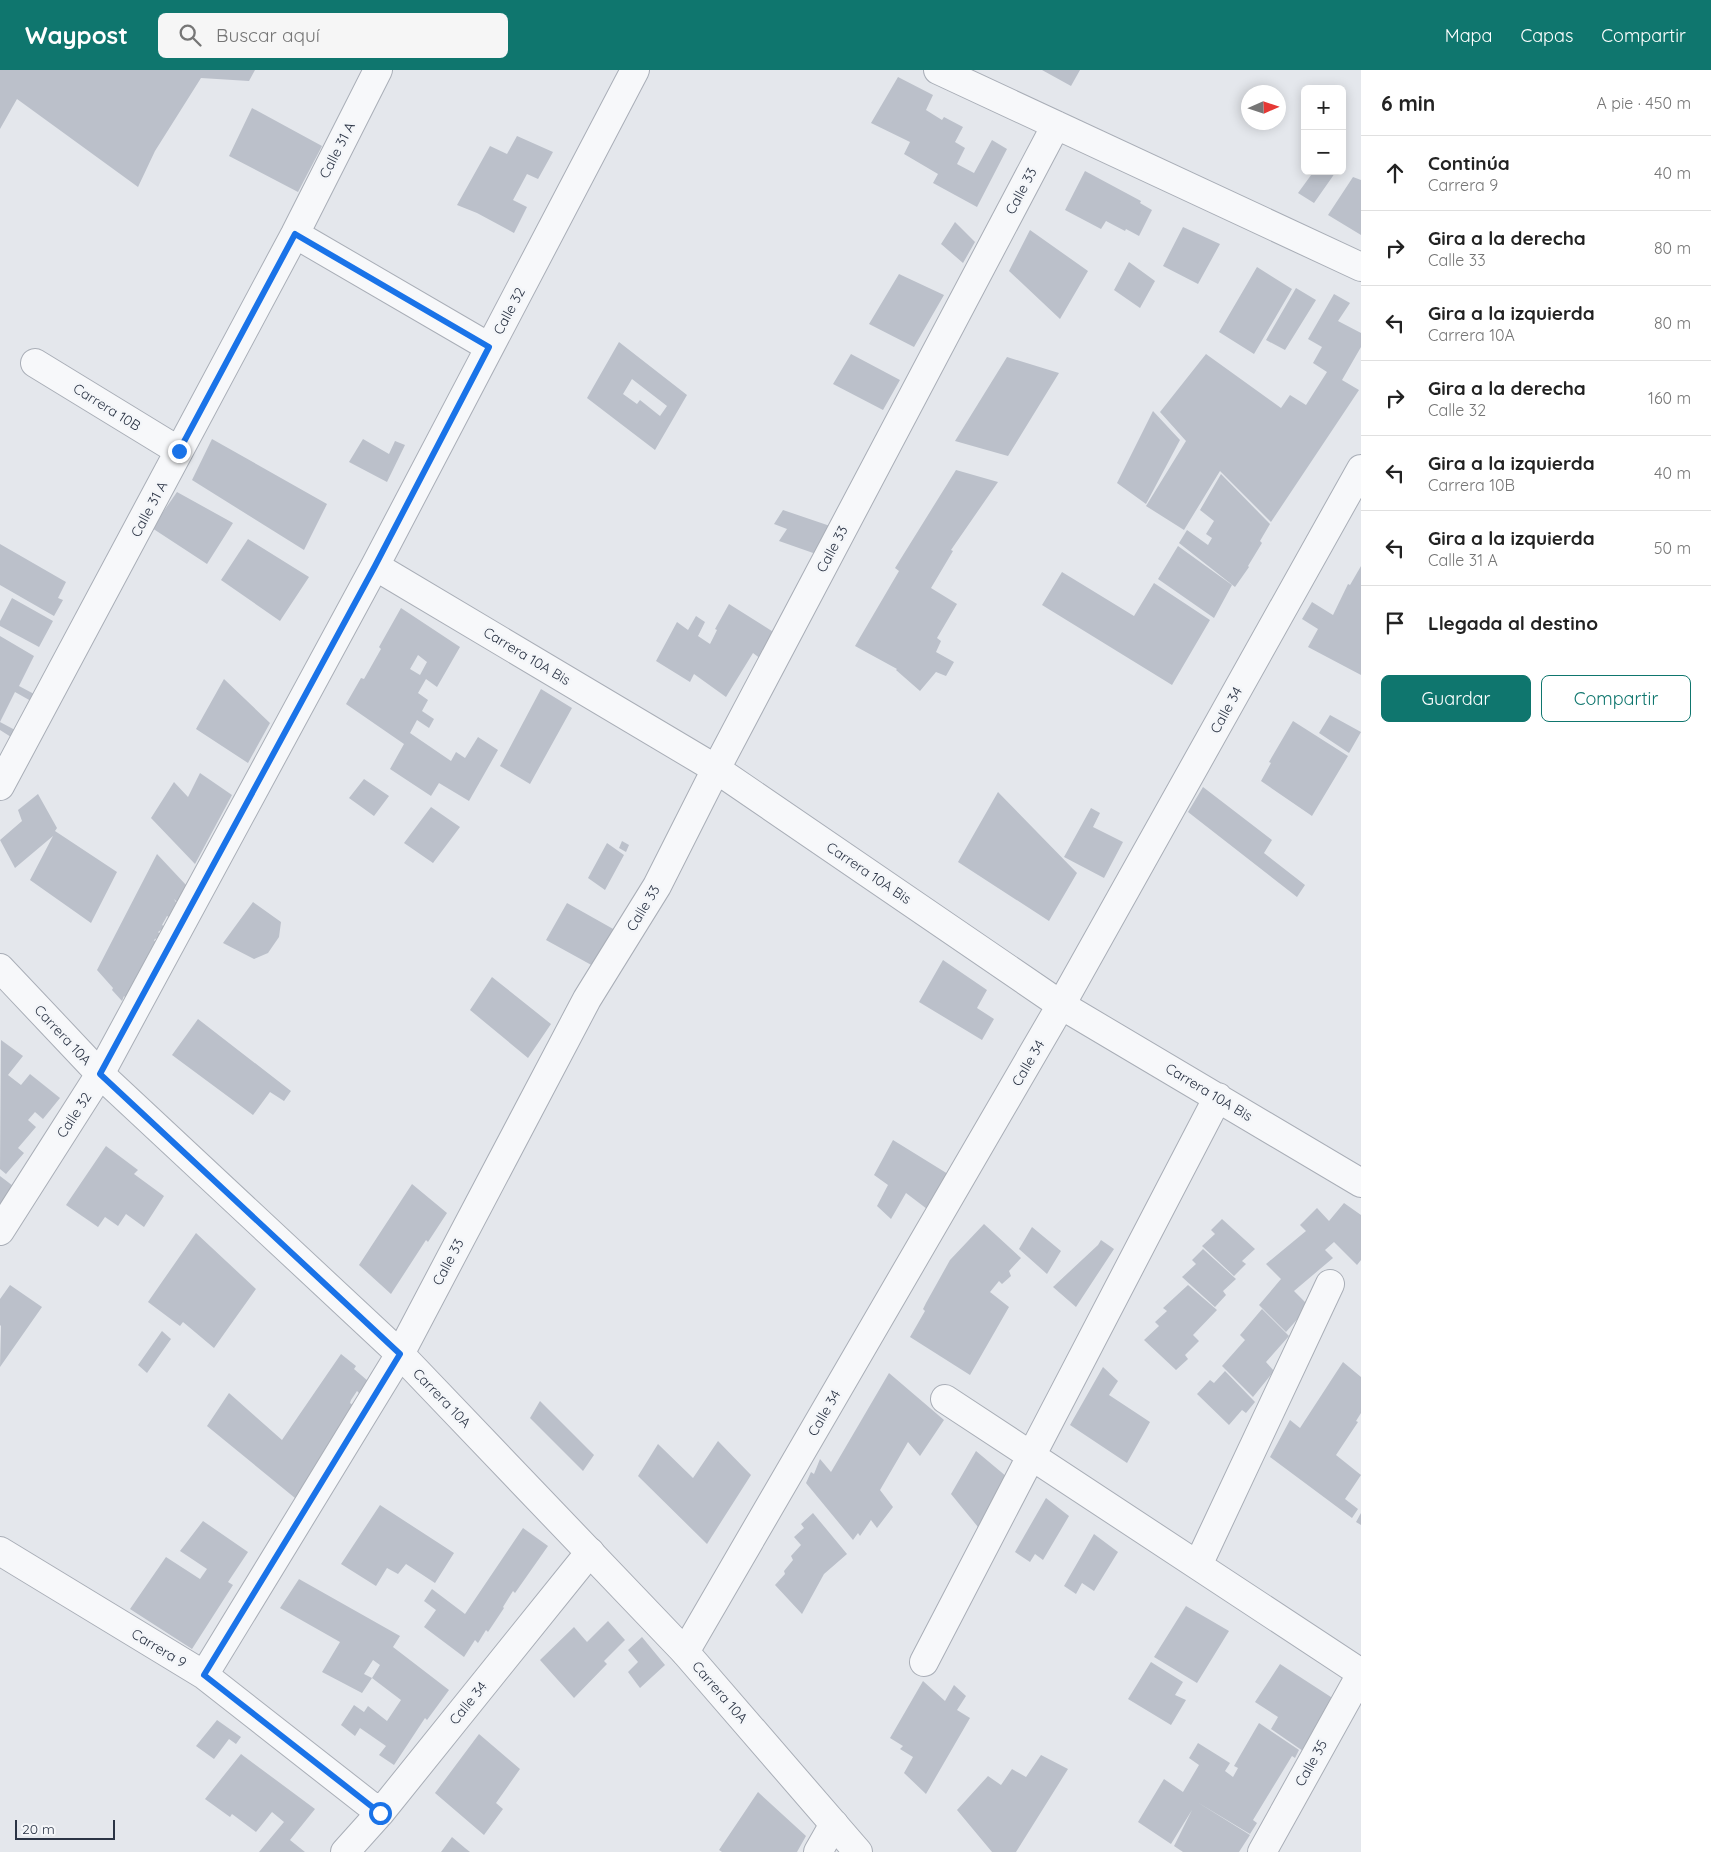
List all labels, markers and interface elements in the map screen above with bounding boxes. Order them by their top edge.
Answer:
search box [158,13,508,58]
text: Waypost [25,20,128,50]
icon: search [176,21,204,49]
text: Buscar aquí [216,23,320,47]
text: Mapa [1445,24,1492,47]
text: Capas [1520,24,1573,47]
text: Compartir [1601,24,1686,47]
north arrow [1241,85,1286,130]
map controls [1301,85,1346,175]
button: + [1301,85,1346,130]
text: 6 min [1381,90,1435,116]
text: A pie · 450 m [1597,93,1691,113]
street label: Calle 31 A [315,119,359,181]
button: − [1301,130,1346,175]
text: Continúa [1428,151,1510,175]
icon: ahead [1381,159,1409,187]
text: 40 m [1654,163,1691,183]
street label: Calle 33 [1001,165,1041,217]
text: Carrera 9 [1428,175,1498,195]
text: Gira a la derecha [1428,226,1586,250]
icon: right [1381,234,1409,262]
text: 80 m [1654,238,1691,258]
text: Calle 33 [1428,250,1486,270]
street label: Calle 32 [489,284,529,338]
text: Gira a la izquierda [1428,301,1595,325]
icon: left [1381,309,1409,337]
text: 80 m [1654,313,1691,333]
text: Carrera 10A [1428,325,1515,345]
text: Gira a la derecha [1428,376,1586,400]
street label: Carrera 10B [70,379,144,435]
icon: right [1381,384,1409,412]
text: 160 m [1648,388,1691,408]
text: Calle 32 [1428,400,1486,420]
route end [168,440,191,463]
text: Gira a la izquierda [1428,451,1595,475]
icon: left [1381,459,1409,487]
text: 40 m [1654,463,1691,483]
text: Carrera 10B [1428,475,1515,495]
street label: Calle 31 A [127,478,171,540]
street label: Calle 33 [812,523,852,575]
text: Gira a la izquierda [1428,526,1595,550]
icon: left [1381,534,1409,562]
text: 50 m [1654,538,1691,558]
text: Calle 31 A [1428,550,1498,570]
icon: arrive [1381,609,1409,637]
text: Llegada al destino [1428,611,1598,635]
street label: Carrera 10A Bis [480,623,574,689]
button: Guardar [1381,675,1531,722]
button: Compartir [1541,675,1691,722]
street label: Calle 34 [1206,684,1246,736]
street label: Carrera 10A Bis [823,838,915,908]
street label: Calle 33 [622,882,664,934]
street label: Carrera 10A [30,1001,96,1069]
street label: Calle 34 [1008,1037,1048,1089]
street label: Carrera 10A Bis [1162,1059,1256,1125]
street label: Calle 32 [53,1089,96,1141]
street label: Calle 33 [428,1236,468,1288]
street label: Carrera 10A [409,1364,475,1432]
street label: Calle 34 [804,1387,844,1439]
street label: Carrera 9 [128,1624,190,1672]
street label: Carrera 10A [688,1657,752,1727]
street label: Calle 34 [445,1678,491,1728]
street label: Calle 35 [1291,1736,1331,1790]
route start [369,1802,392,1825]
scale bar [15,1817,115,1840]
text: 20 m [22,1820,55,1838]

